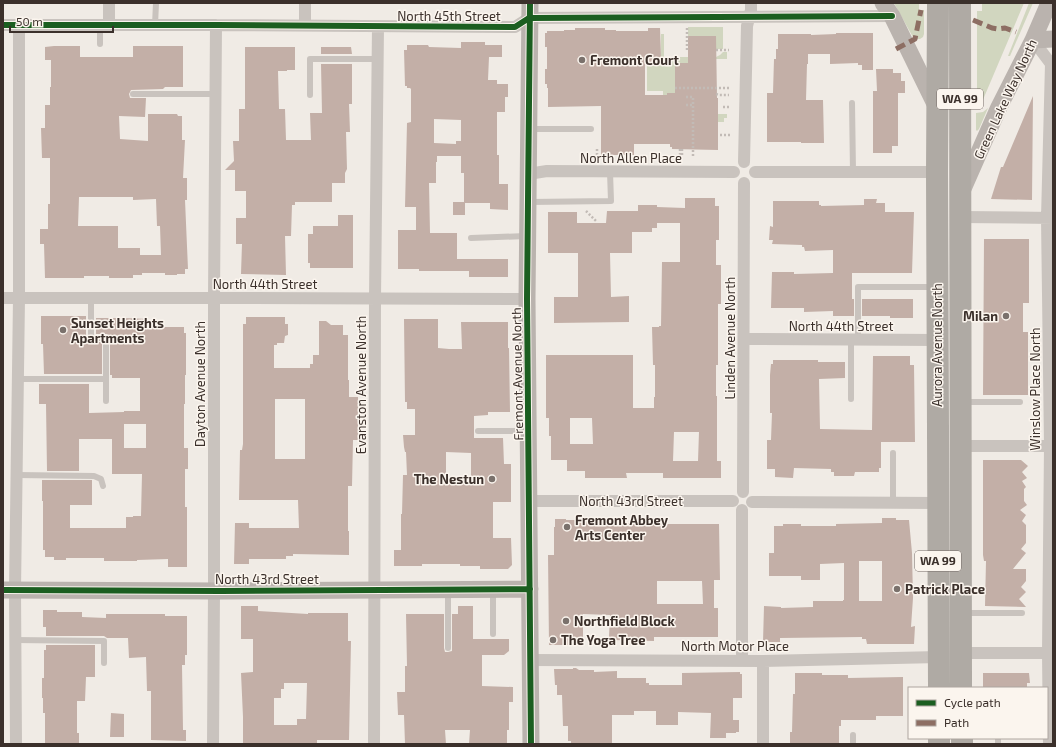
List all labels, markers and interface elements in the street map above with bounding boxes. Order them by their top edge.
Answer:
scale bar [10,8,113,34]
street label: North 45th Street [397,8,501,24]
text: 50 m [16,14,43,28]
street label: Green Lake Way North [970,36,1040,162]
place label: Fremont Court [590,52,679,68]
marker: Fremont Court [577,55,587,65]
road number: WA 99 [937,89,983,109]
street label: North Allen Place [580,150,682,166]
street label: North 44th Street [213,276,317,292]
street label: Linden Avenue North [722,277,738,399]
street label: Aurora Avenue North [929,283,945,407]
street label: Fremont Avenue North [508,307,526,441]
place label: Milan [963,308,998,324]
marker: Milan [1001,311,1011,321]
place label: Sunset Heights Apartments [71,315,164,346]
street label: Evanston Avenue North [353,316,369,454]
street label: North 44th Street [789,318,893,334]
street label: Dayton Avenue North [192,321,208,447]
marker: Sunset Heights Apartments [58,325,68,335]
street label: Winslow Place North [1027,327,1043,451]
place label: The Nestun [414,471,484,487]
marker: The Nestun [487,474,497,484]
street label: North 43rd Street [579,493,683,509]
place label: Fremont Abbey Arts Center [575,512,669,543]
marker: Fremont Abbey Arts Center [562,522,572,532]
road number: WA 99 [915,551,961,571]
street label: North 43rd Street [215,571,319,587]
place label: Patrick Place [905,581,985,597]
marker: Patrick Place [892,584,902,594]
place label: Northfield Block [574,613,675,629]
marker: Northfield Block [561,616,571,626]
place label: The Yoga Tree [561,632,645,648]
marker: The Yoga Tree [548,635,558,645]
street label: North Motor Place [681,638,789,654]
legend [908,687,1048,739]
text: Cycle path [944,695,1001,709]
text: Path [944,715,969,729]

